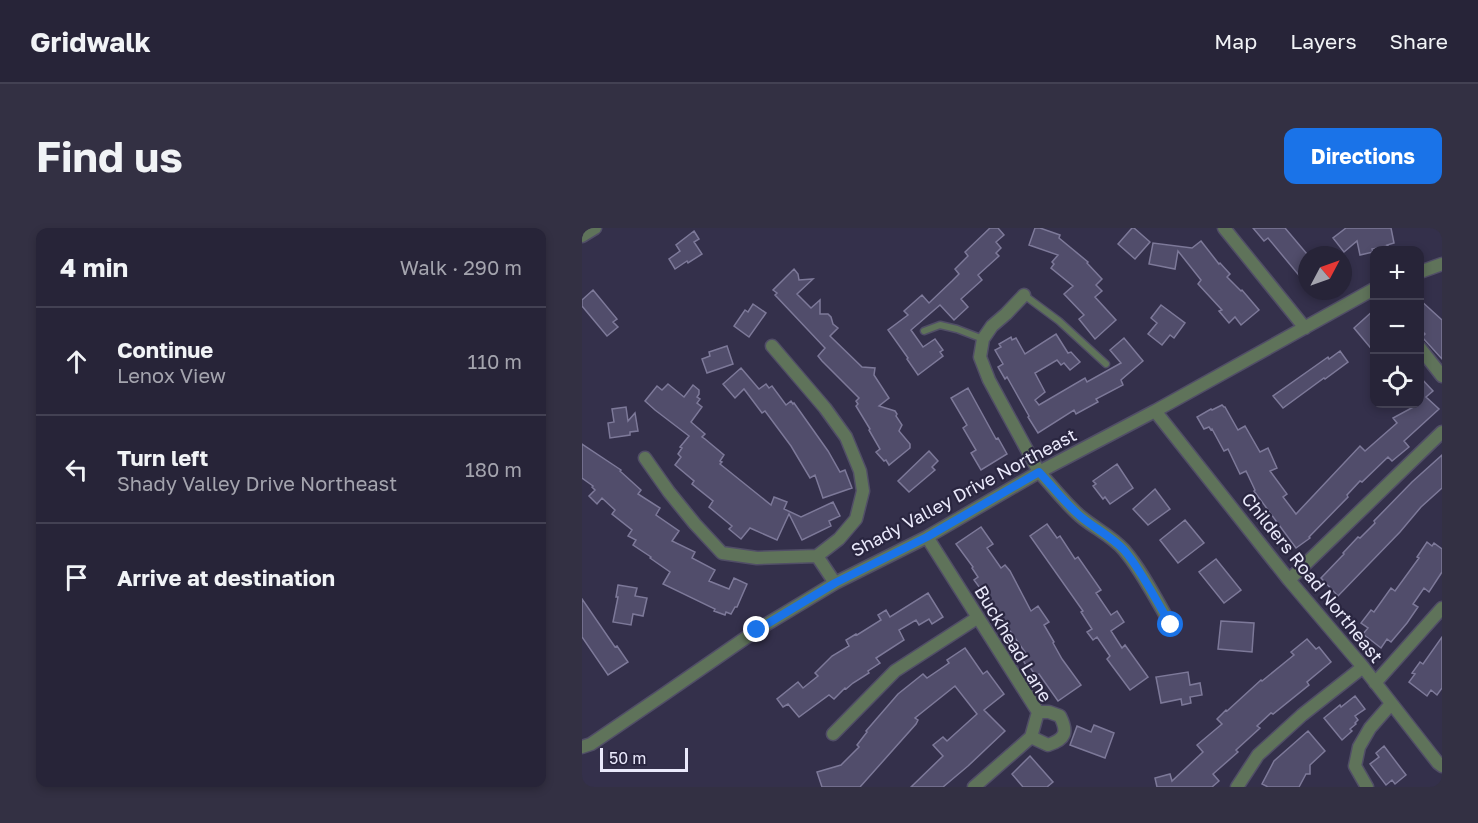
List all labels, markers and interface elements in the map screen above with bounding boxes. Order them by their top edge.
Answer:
text: Gridwalk [30,25,151,58]
text: Map [1214,28,1257,54]
text: Layers [1290,28,1357,54]
text: Share [1390,28,1448,54]
button: Directions [1284,128,1442,184]
text: Find us [36,131,183,181]
north arrow [1298,246,1352,300]
map controls [1370,246,1424,408]
button: + [1370,246,1424,300]
text: 4 min [60,252,128,283]
text: Walk · 290 m [400,255,522,279]
button: − [1370,300,1424,354]
text: Continue [117,336,213,363]
icon: ahead [60,345,93,378]
text: 110 m [468,349,522,373]
button: locate [1370,354,1424,408]
text: Lenox View [117,363,226,387]
street label: Shady Valley Drive Northeast [847,423,1080,561]
text: Turn left [117,444,208,471]
icon: left [60,453,93,486]
text: 180 m [465,457,522,481]
text: Shady Valley Drive Northeast [117,471,397,495]
street label: Childers Road Northeast [1237,488,1388,667]
icon: arrive [60,561,93,594]
text: Arrive at destination [117,564,335,591]
street label: Buckhead Lane [970,581,1057,706]
route start [1157,611,1183,637]
route end [743,616,769,642]
scale bar [600,745,688,772]
text: 50 m [609,748,646,768]

